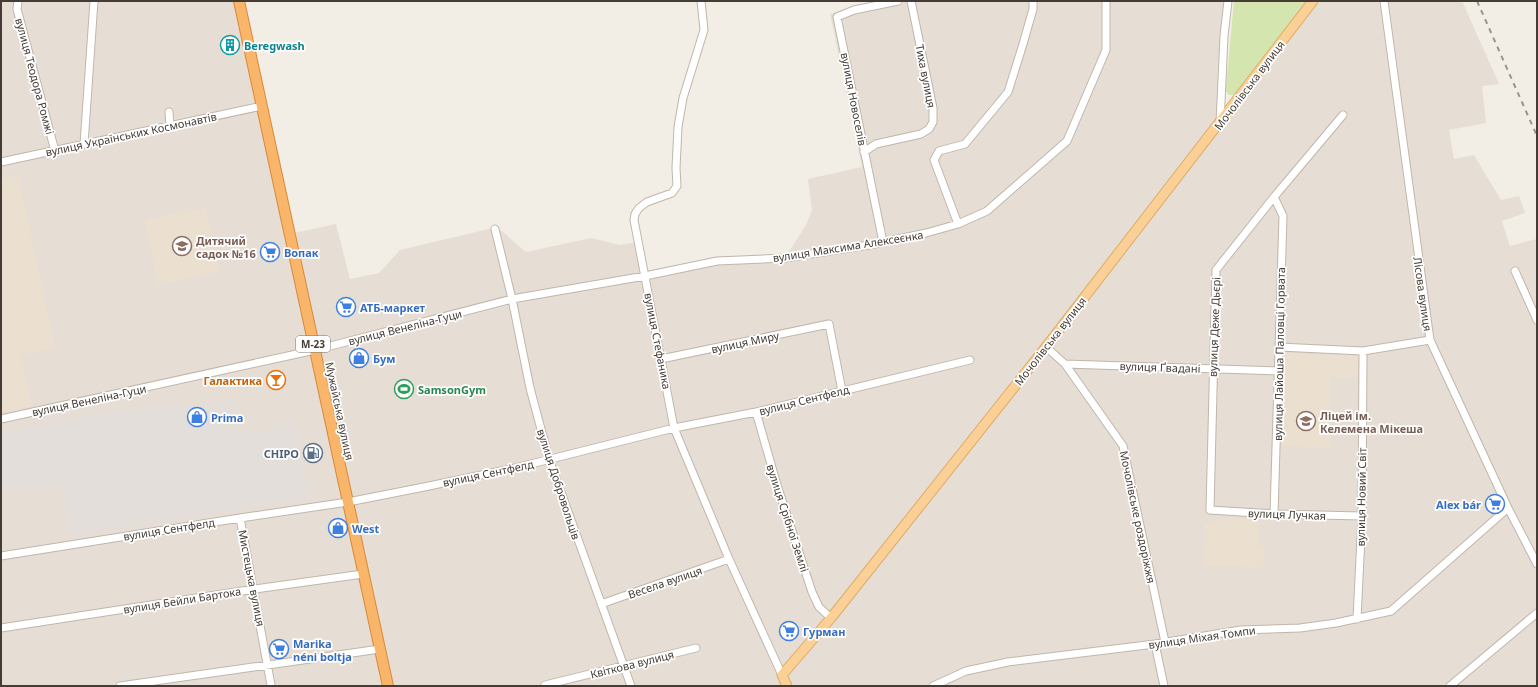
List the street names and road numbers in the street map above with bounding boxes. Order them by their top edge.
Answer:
street label: вулиця Теодора Ромжі [12,16,58,136]
street label: Мочолівська вулиця [1210,37,1288,133]
street label: Тиха вулиця [912,43,940,109]
street label: вулиця Новоселів [838,51,870,147]
street label: вулиця Українських Космонавтів [44,109,218,159]
street label: вулиця Максима Алексеєнка [772,227,924,265]
street label: Лісова вулиця [1410,256,1436,332]
street label: вулиця Лайоша Паловці Горвата [1270,267,1288,441]
street label: вулиця Деже Дьєрі [1205,277,1223,377]
street label: вулиця Стефаника [641,291,675,391]
street label: Мочолівська вулиця [1011,294,1089,388]
street label: вулиця Венеліна-Гуци [347,306,463,348]
street label: вулиця Миру [710,327,781,357]
road number: М-23 [296,336,330,352]
street label: вулиця Ґвадані [1119,358,1201,376]
street label: Мужайська вулиця [322,360,358,462]
street label: вулиця Венеліна-Гуци [30,381,148,419]
street label: вулиця Сентфелд [757,381,851,418]
street label: вулиця Добровольців [534,427,584,541]
street label: вулиця Новий Світ [1353,447,1369,547]
street label: Мочолівське роздоріжжя [1117,449,1159,585]
street label: вулиця Сентфелд [441,456,535,490]
street label: вулиця Срібної Землі [763,462,813,574]
street label: вулиця Лучкая [1248,505,1326,523]
street label: вулиця Сентфелд [122,514,216,544]
street label: Мистецька вулиця [235,528,269,628]
street label: Весела вулиця [626,562,704,602]
street label: вулиця Бейли Бартока [122,583,242,617]
street label: вулиця Міхая Томпи [1147,622,1257,652]
street label: Квіткова вулиця [589,646,675,682]

